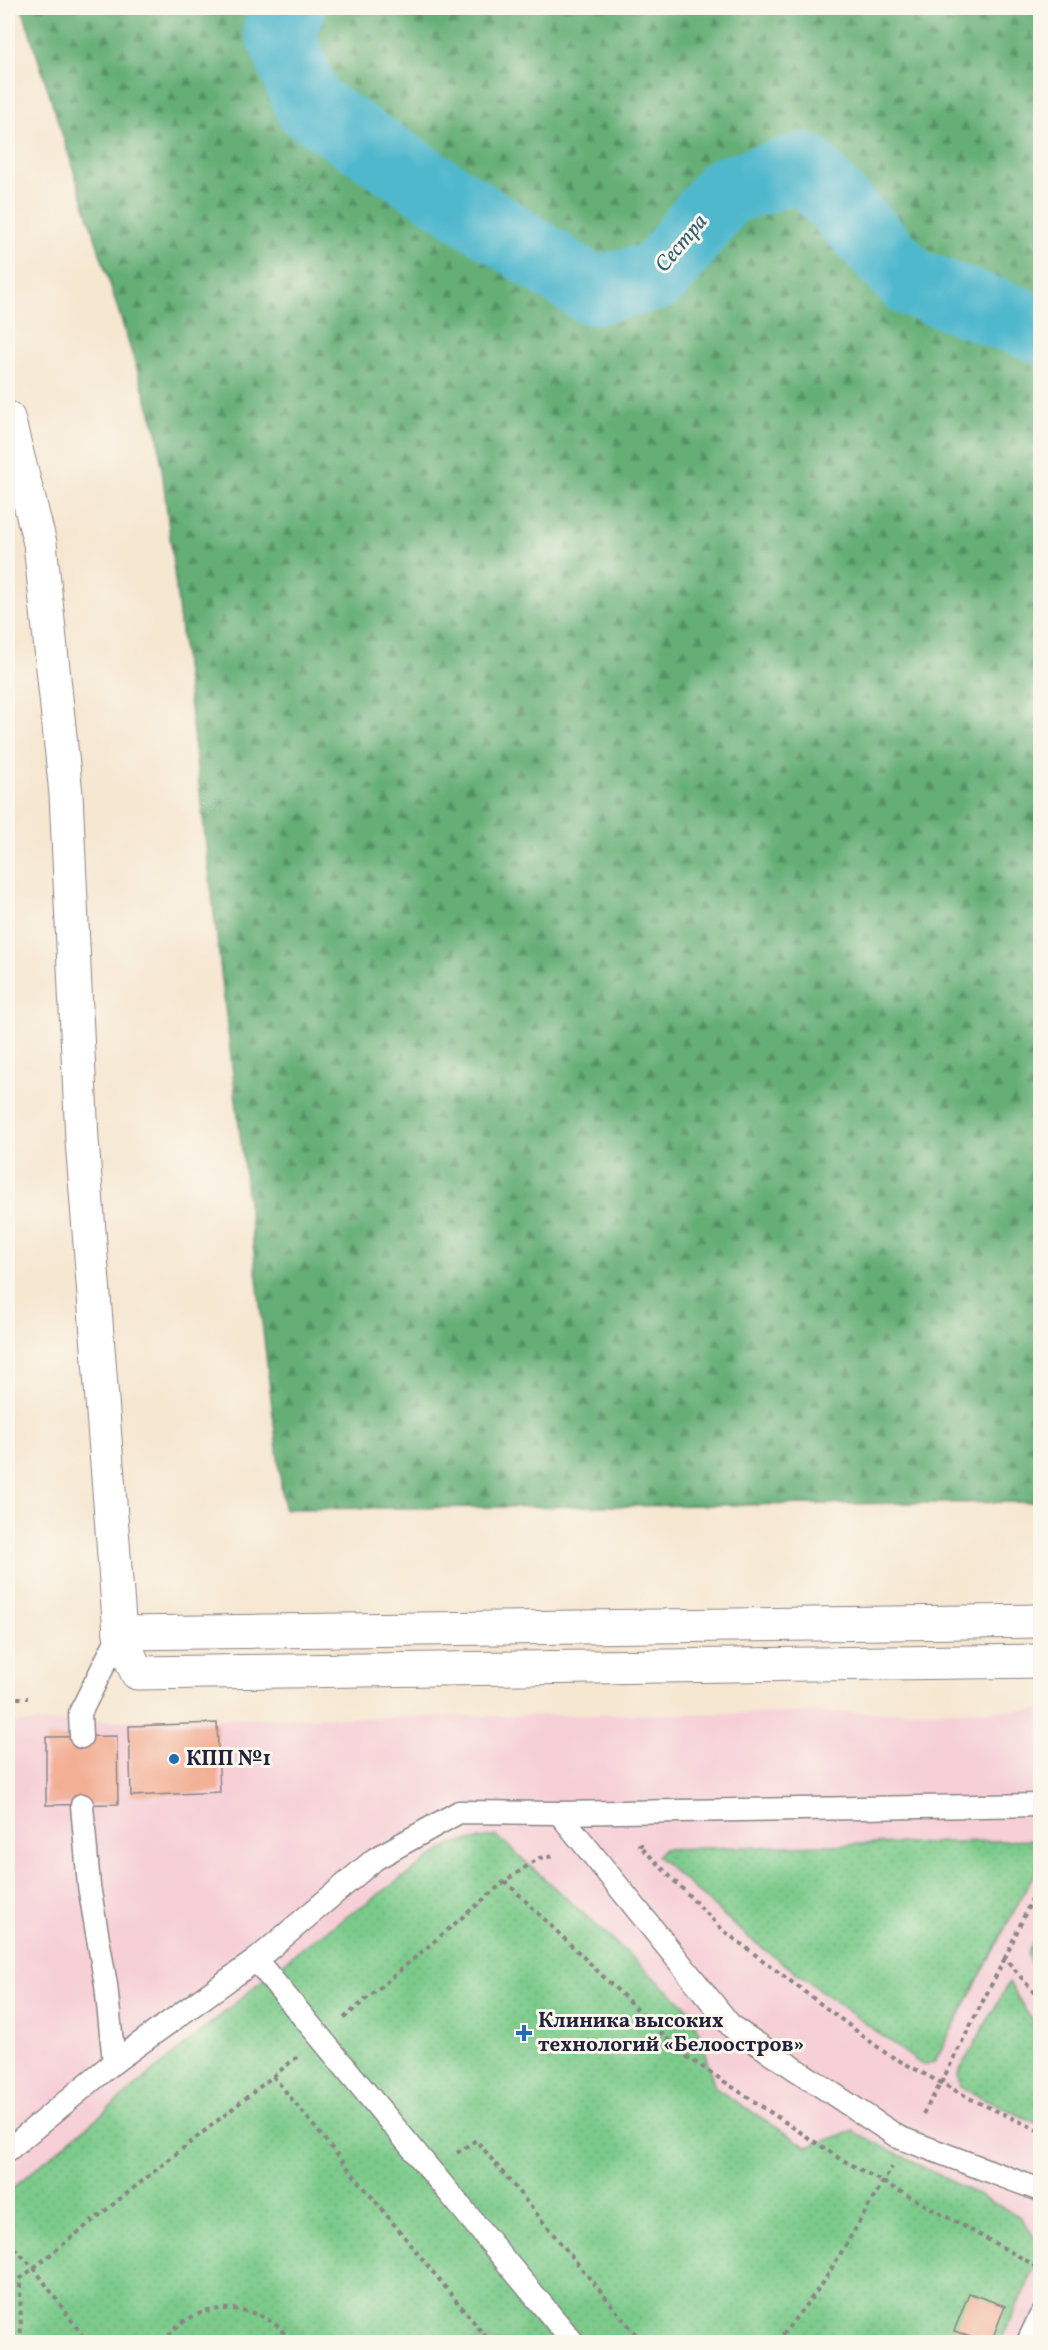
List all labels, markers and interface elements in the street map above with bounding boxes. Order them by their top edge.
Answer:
water label: Сестра [648,208,716,280]
place label: КПП №1 [186,1745,271,1774]
marker: КПП №1 [167,1752,181,1766]
place label: Клиника высоких технологий «Белоостров» [538,2007,804,2060]
marker: Клиника высоких технологий «Белоостров» [515,2024,533,2042]

